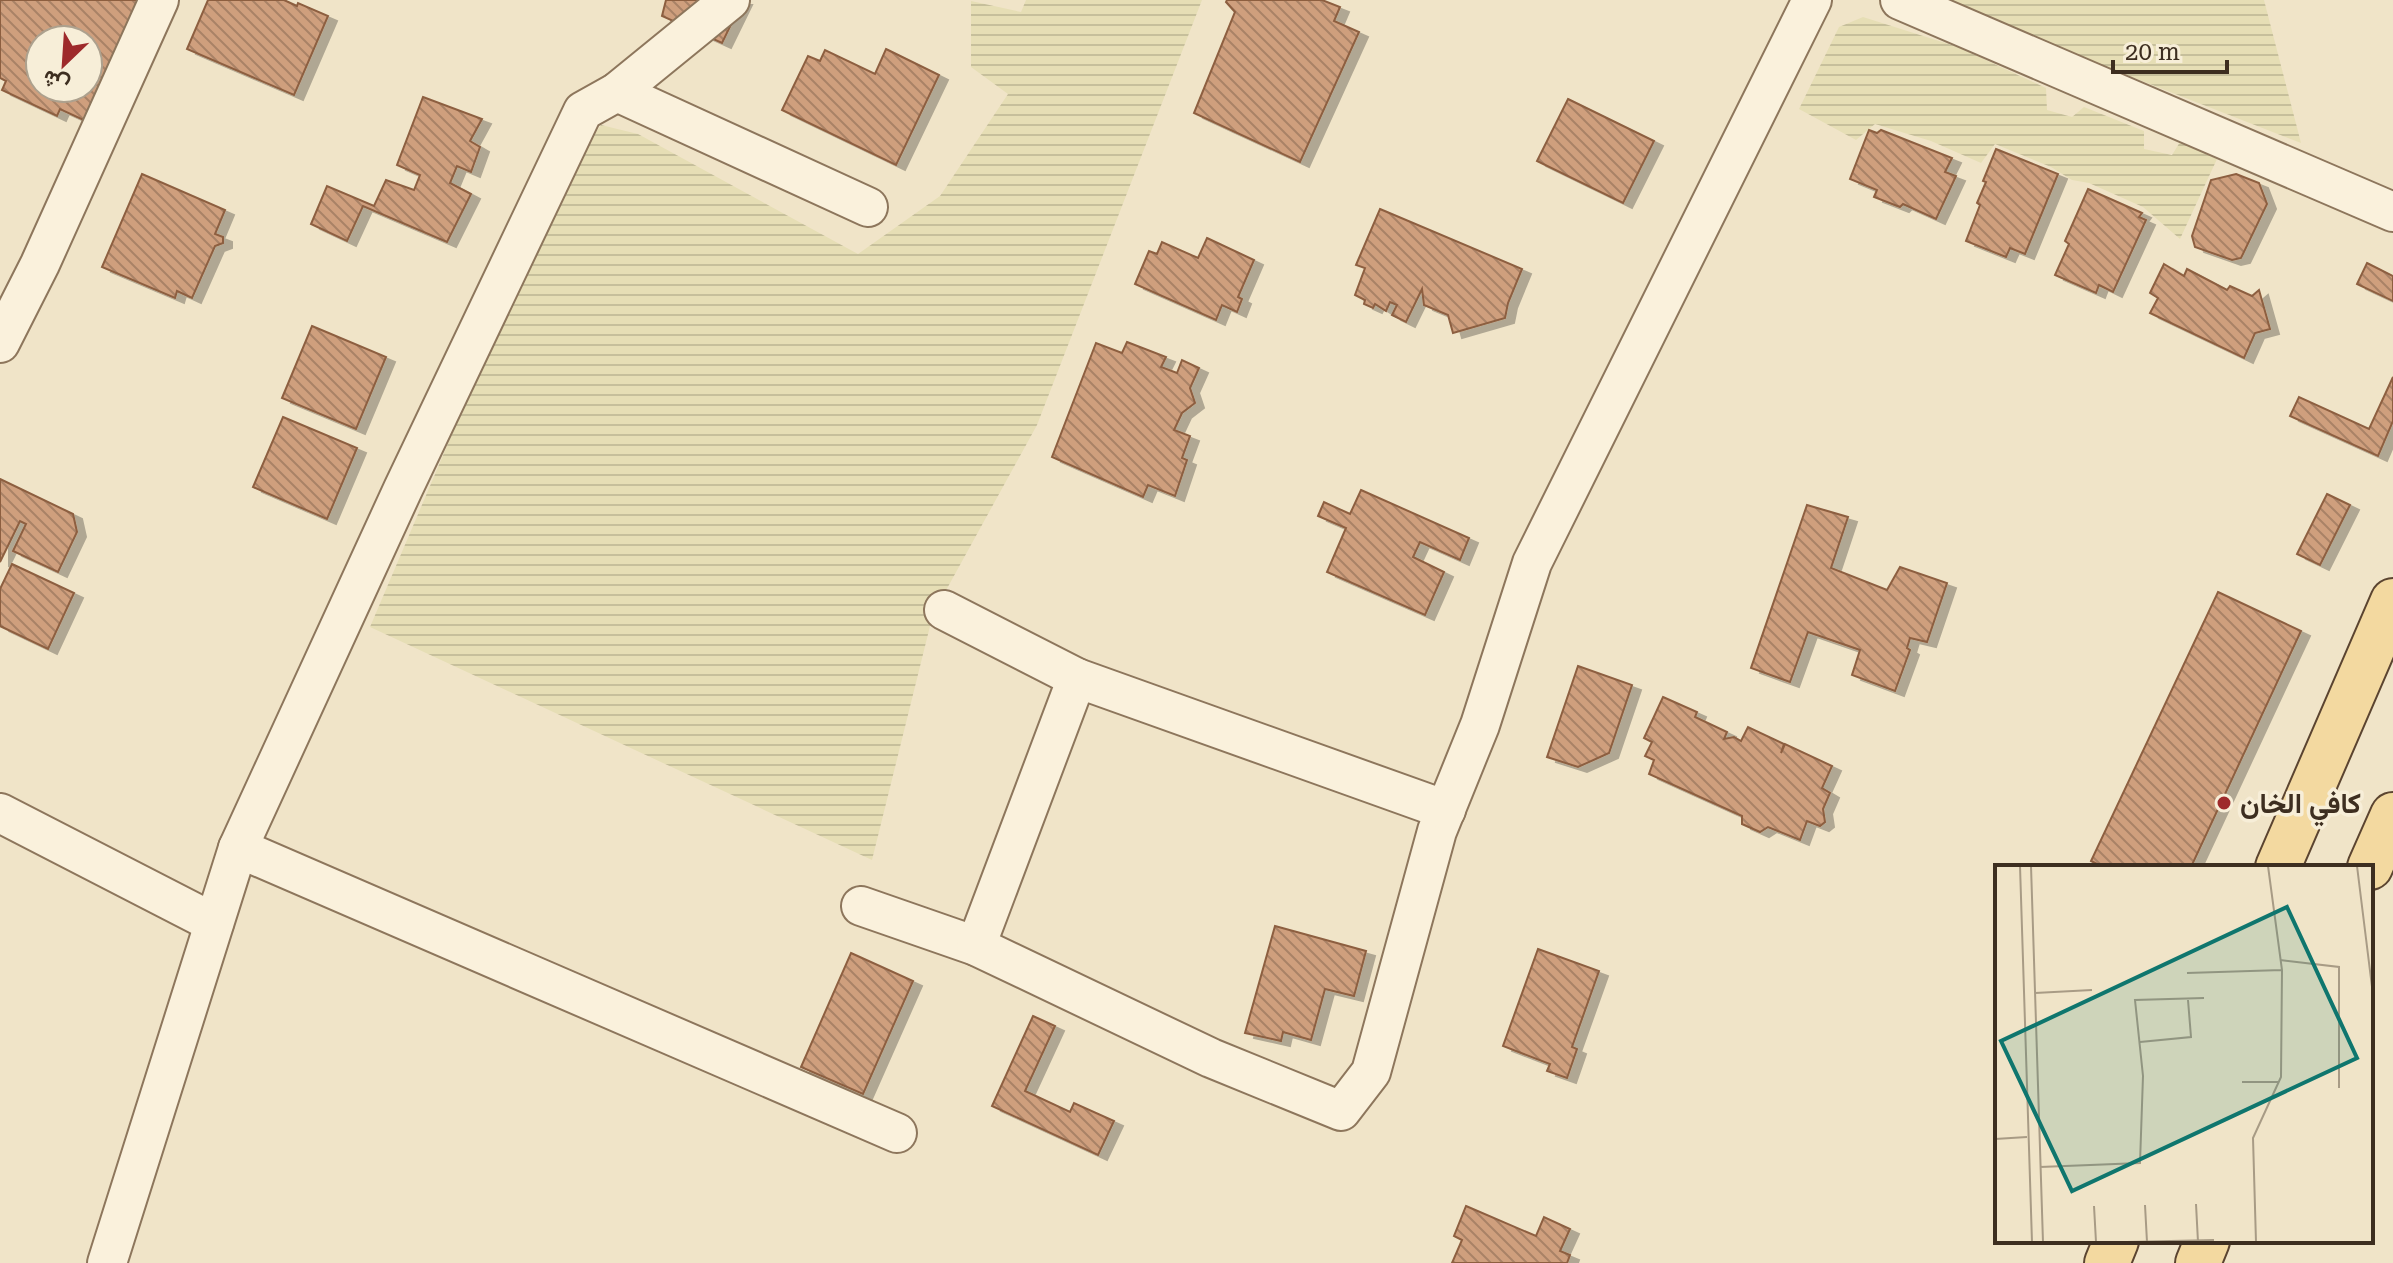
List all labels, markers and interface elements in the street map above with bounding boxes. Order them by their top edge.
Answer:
north arrow [24,24,104,104]
scale bar [2113,24,2227,74]
text: 20 m [2125,38,2180,66]
text: ش [38,64,73,99]
place label: كافي الخان [2240,787,2361,827]
marker: كافي الخان [2215,794,2233,812]
inset map [1995,865,2373,1243]

